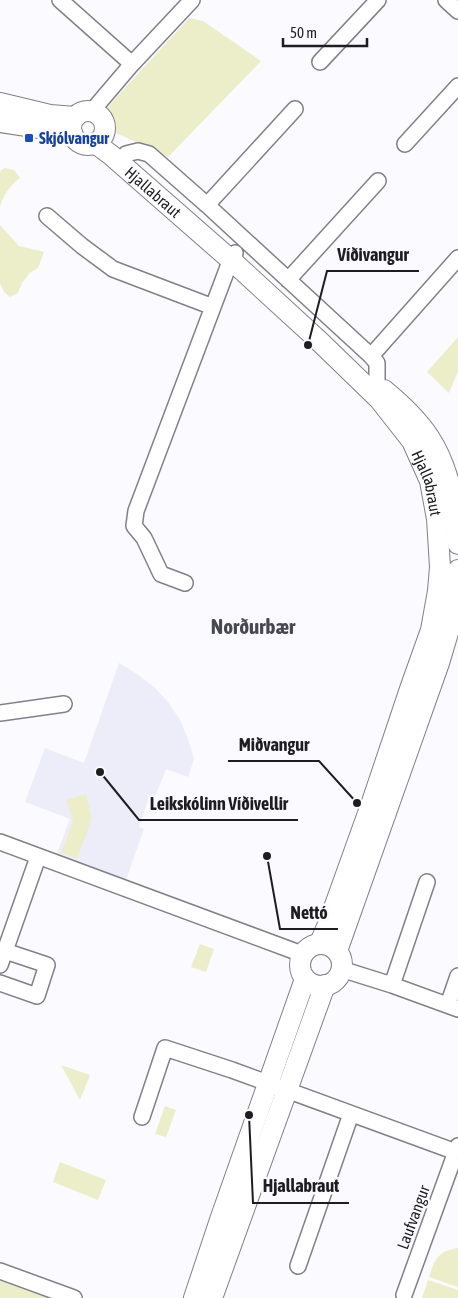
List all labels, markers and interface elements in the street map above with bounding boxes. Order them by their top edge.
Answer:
scale bar [283,15,367,47]
text: 50 m [290,24,317,41]
place label: Skjólvangur [39,129,109,147]
marker: Skjólvangur [23,132,35,144]
street label: Hjallabraut [122,163,185,221]
callout: Víðivangur [327,238,419,271]
text: Víðivangur [336,244,410,265]
street label: Hjallabraut [408,447,445,518]
district label: Norðurbær [211,614,296,638]
callout: Miðvangur [228,728,319,761]
text: Miðvangur [239,734,310,755]
callout: Leikskólinn Víðivellir [139,787,298,820]
text: Leikskólinn Víðivellir [150,793,289,814]
callout: Nettó [280,896,338,929]
text: Nettó [290,902,328,923]
callout: Hjallabraut [253,1170,349,1203]
text: Hjallabraut [263,1175,340,1196]
street label: Laufvangur [393,1182,434,1252]

